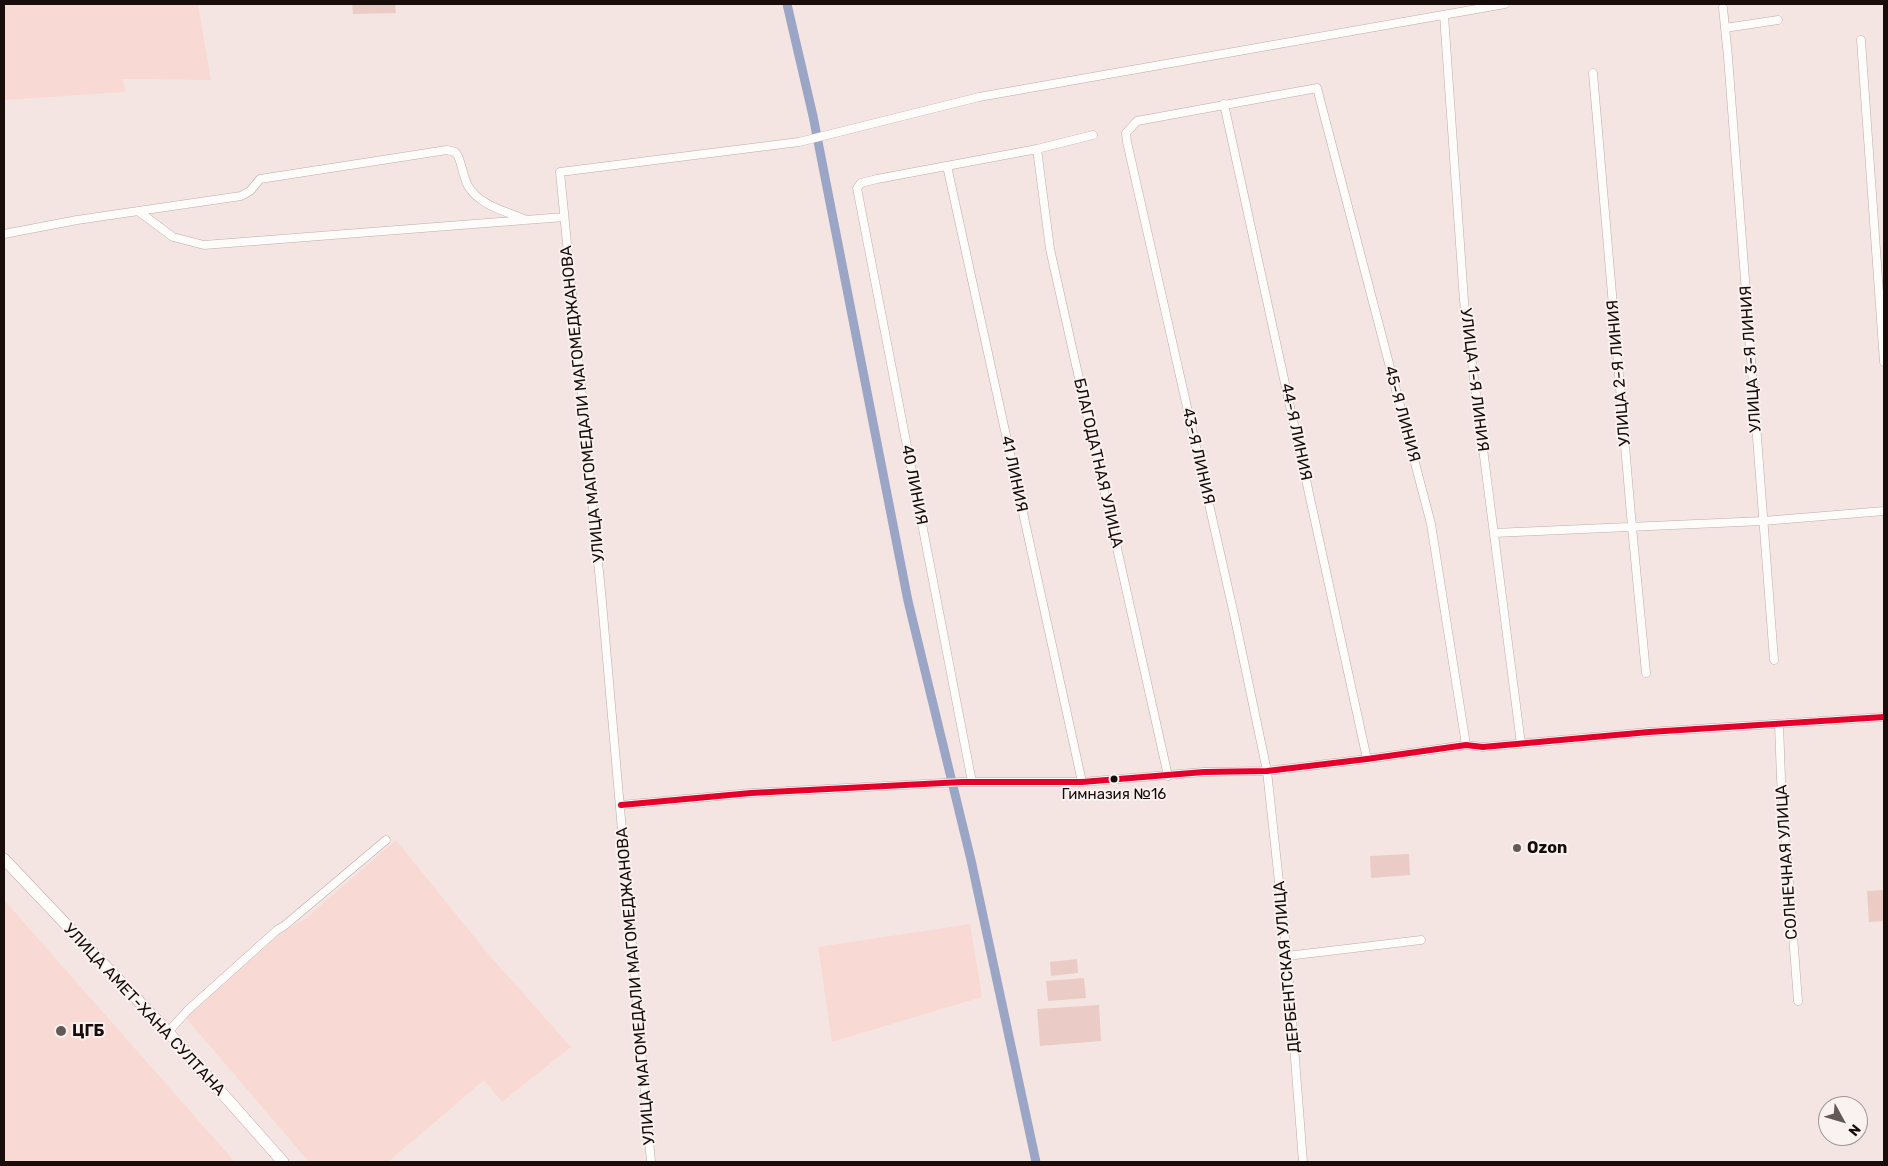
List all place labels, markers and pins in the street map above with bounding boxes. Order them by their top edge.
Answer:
marker: Гимназия №16 [1109,774,1119,784]
place label: Гимназия №16 [1062,786,1166,804]
place label: Ozon [1527,838,1567,858]
marker: Ozon [1511,842,1523,854]
place label: ЦГБ [72,1021,104,1041]
marker: ЦГБ [54,1024,68,1038]

